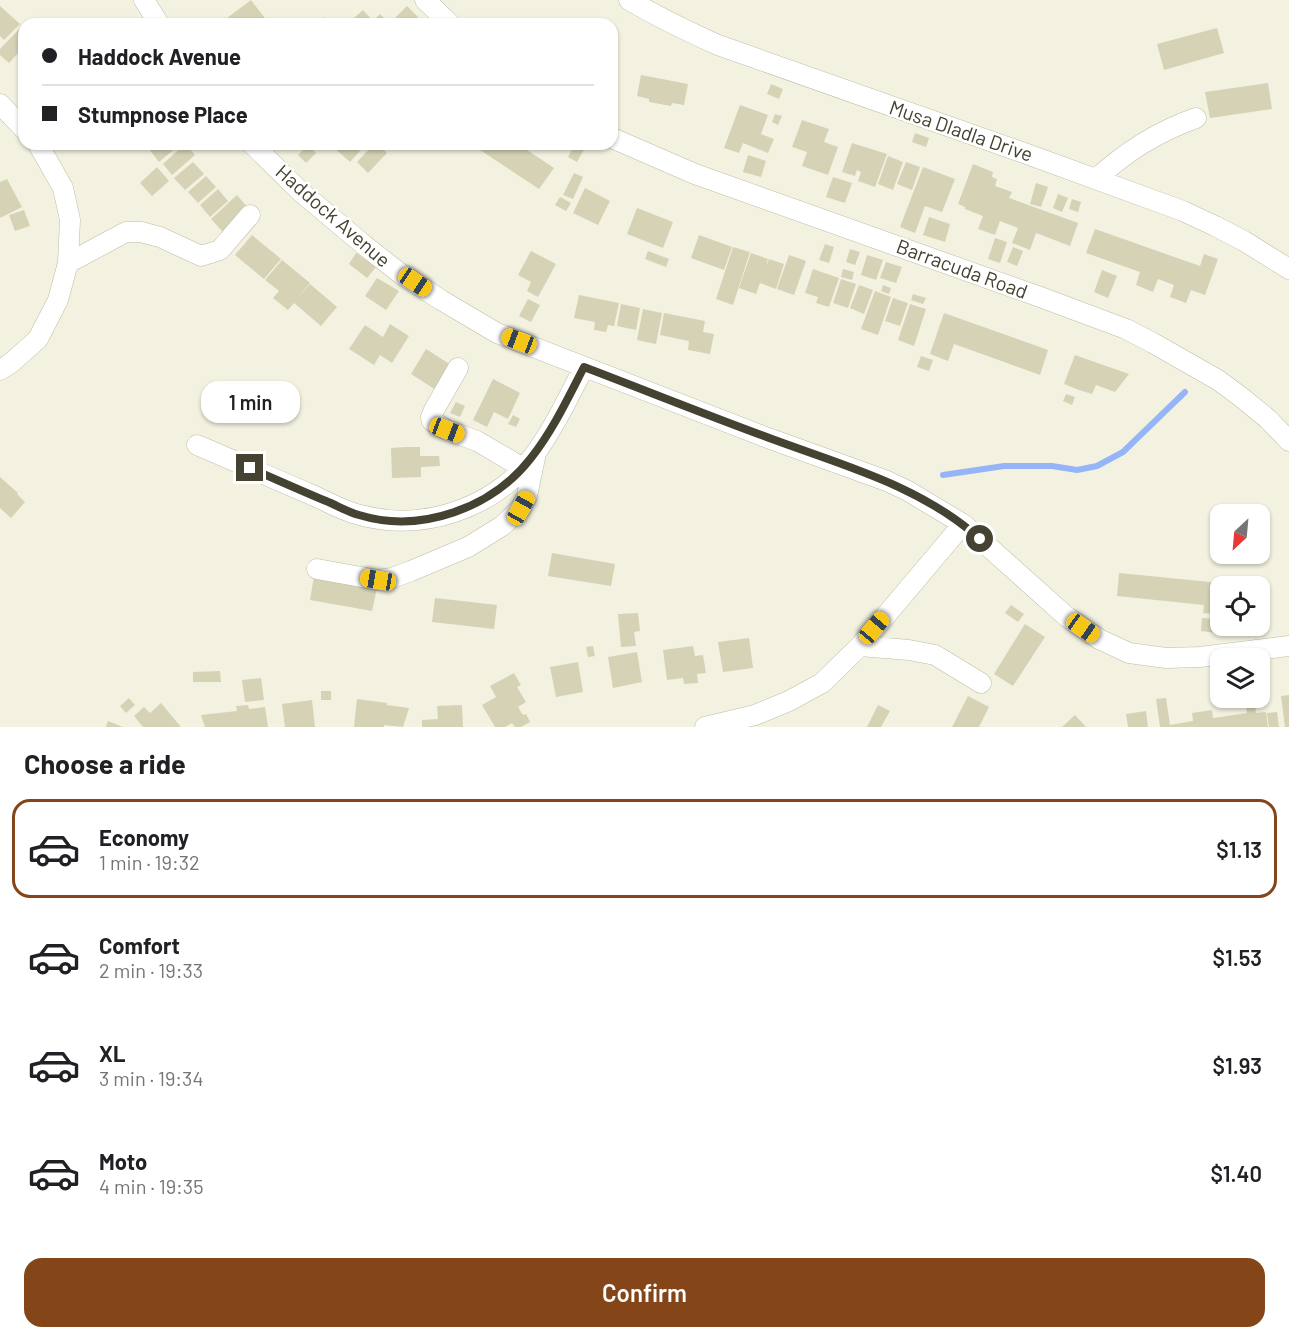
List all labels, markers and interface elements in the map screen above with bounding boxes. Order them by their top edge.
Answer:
text: Haddock Avenue [78,43,241,69]
street label: Musa Dladla Drive [886,94,1036,166]
text: Stumpnose Place [78,101,248,127]
street label: Haddock Avenue [271,159,396,272]
street label: Barracuda Road [893,233,1031,303]
car [395,264,435,300]
car [499,326,539,356]
callout: 1 min [200,381,300,423]
text: 1 min [229,390,272,414]
car [427,415,467,445]
route end [236,454,263,481]
car [504,488,538,528]
north arrow [1210,504,1270,564]
map controls [1210,504,1270,708]
route start [966,525,993,552]
car [359,568,397,592]
button: locate [1210,576,1270,636]
car [856,608,892,648]
car [1063,610,1103,646]
button: layers [1210,648,1270,708]
text: Choose a ride [24,747,186,779]
icon: car [27,822,81,876]
text: Economy [99,824,189,850]
text: $1.13 [1216,836,1262,862]
text: 1 min · 19:32 [99,850,200,874]
icon: car [27,930,81,984]
text: Comfort [99,932,180,958]
text: $1.53 [1212,944,1262,970]
text: 2 min · 19:33 [99,958,203,982]
icon: car [27,1038,81,1092]
text: XL [99,1040,125,1066]
text: $1.93 [1212,1052,1262,1078]
text: 3 min · 19:34 [99,1066,203,1090]
icon: car [27,1146,81,1200]
text: Moto [99,1148,147,1174]
text: $1.40 [1210,1160,1262,1186]
text: 4 min · 19:35 [99,1174,203,1198]
button: Confirm [24,1258,1265,1327]

